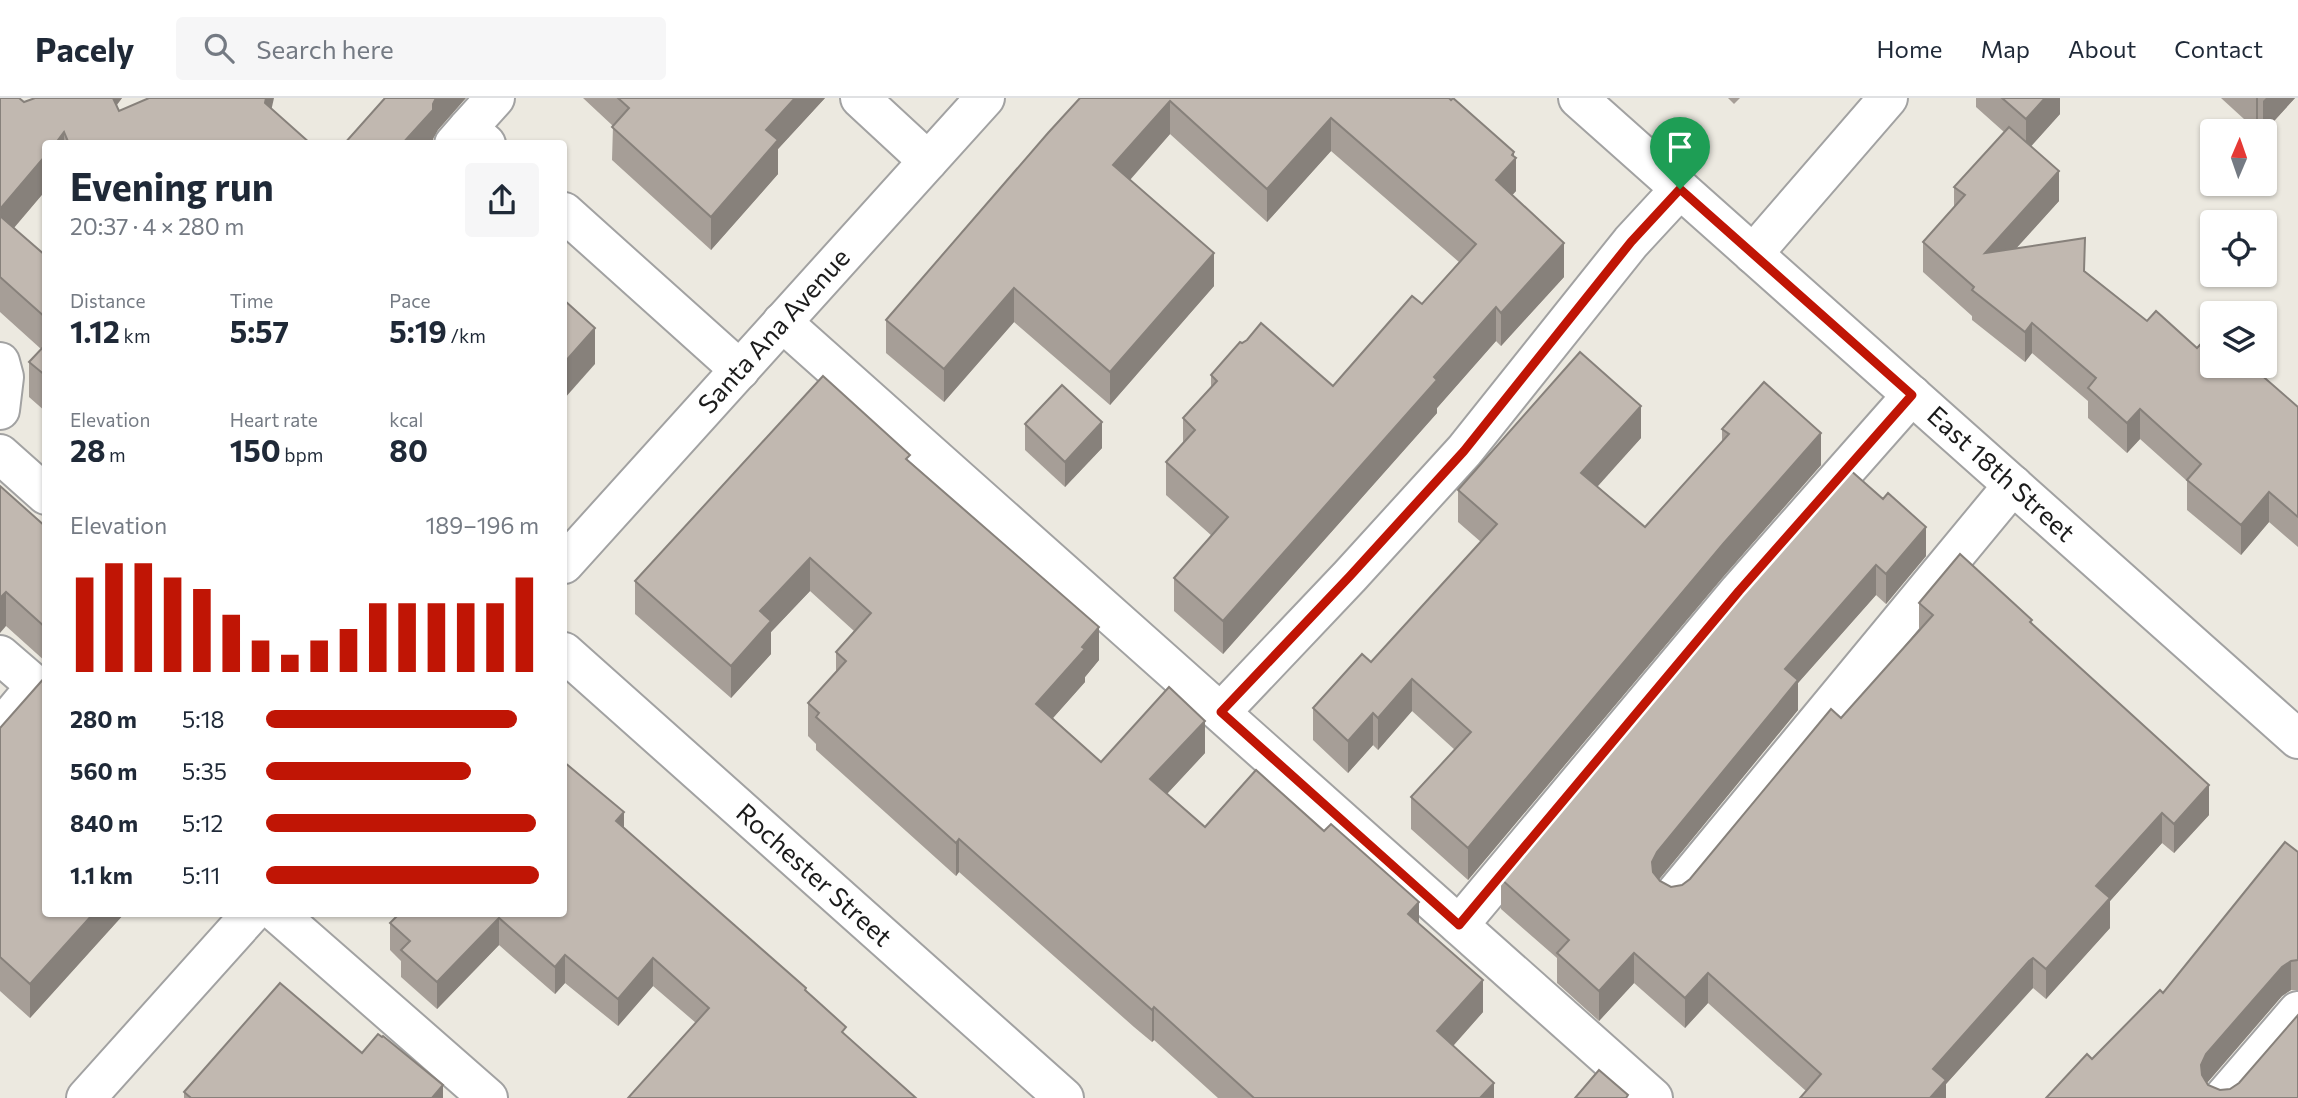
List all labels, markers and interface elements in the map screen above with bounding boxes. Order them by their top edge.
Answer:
search box [176,17,666,80]
text: Pacely [35,28,134,69]
icon: search [200,29,238,67]
text: Search here [256,33,394,64]
text: Home [1877,34,1943,63]
text: Map [1981,34,2030,63]
text: About [2068,34,2136,63]
text: Contact [2174,34,2263,63]
pin [1650,117,1710,189]
north arrow [2200,119,2277,196]
map controls [2200,119,2277,378]
icon: arrive [1661,128,1699,166]
text: Evening run [70,162,274,209]
button: share [465,163,539,237]
button: locate [2200,210,2277,287]
text: 20:37 · 4 × 280 m [70,212,244,240]
street label: Santa Ana Avenue [691,241,855,419]
text: Distance [70,289,146,312]
text: Time [230,289,273,312]
text: Pace [389,289,431,312]
button: layers [2200,301,2277,378]
text: 1.12 [70,312,120,349]
text: 5:57 [230,312,289,349]
text: 5:19 [389,312,447,349]
text: km [120,324,150,347]
text: /km [447,324,486,347]
street label: East 18th Street [1922,399,2082,547]
text: Elevation [70,408,150,431]
text: Heart rate [230,408,318,431]
text: kcal [389,408,423,431]
text: 28 [70,431,105,468]
text: 150 [230,431,281,468]
text: 80 [389,431,428,468]
text: m [105,443,126,466]
text: bpm [281,443,323,466]
text: Elevation [70,511,167,539]
text: 189–196 m [425,511,539,539]
text: 280 m [70,705,137,733]
text: 5:18 [182,705,224,733]
text: 560 m [70,757,137,785]
text: 5:35 [182,757,227,785]
street label: Rochester Street [731,796,899,952]
text: 840 m [70,809,138,837]
text: 5:12 [182,809,223,837]
text: 1.1 km [70,861,133,889]
text: 5:11 [182,861,220,889]

